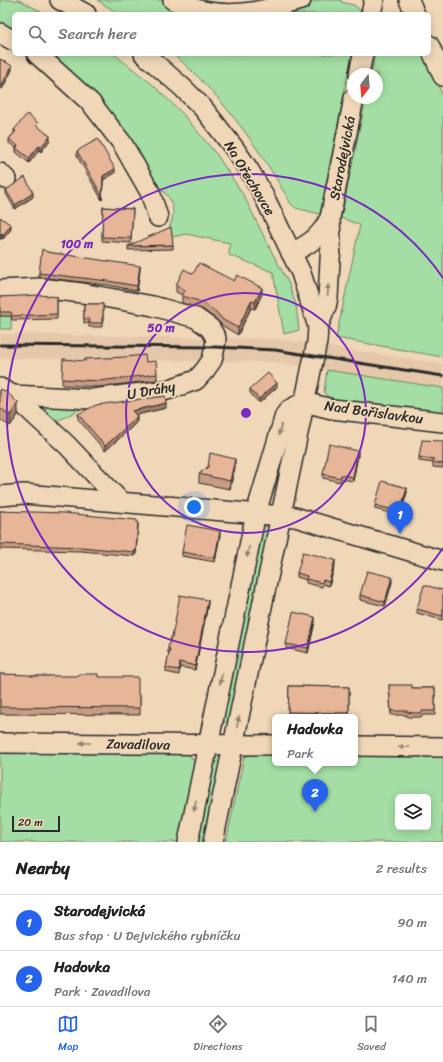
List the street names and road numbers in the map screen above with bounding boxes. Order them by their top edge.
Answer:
street label: Starodejvická [322,114,363,202]
street label: Na Ořechovce [217,136,282,221]
street label: U Dráhy [125,374,178,407]
street label: Nad Bořislavkou [323,393,425,432]
street label: Zavadilova [106,731,171,758]

